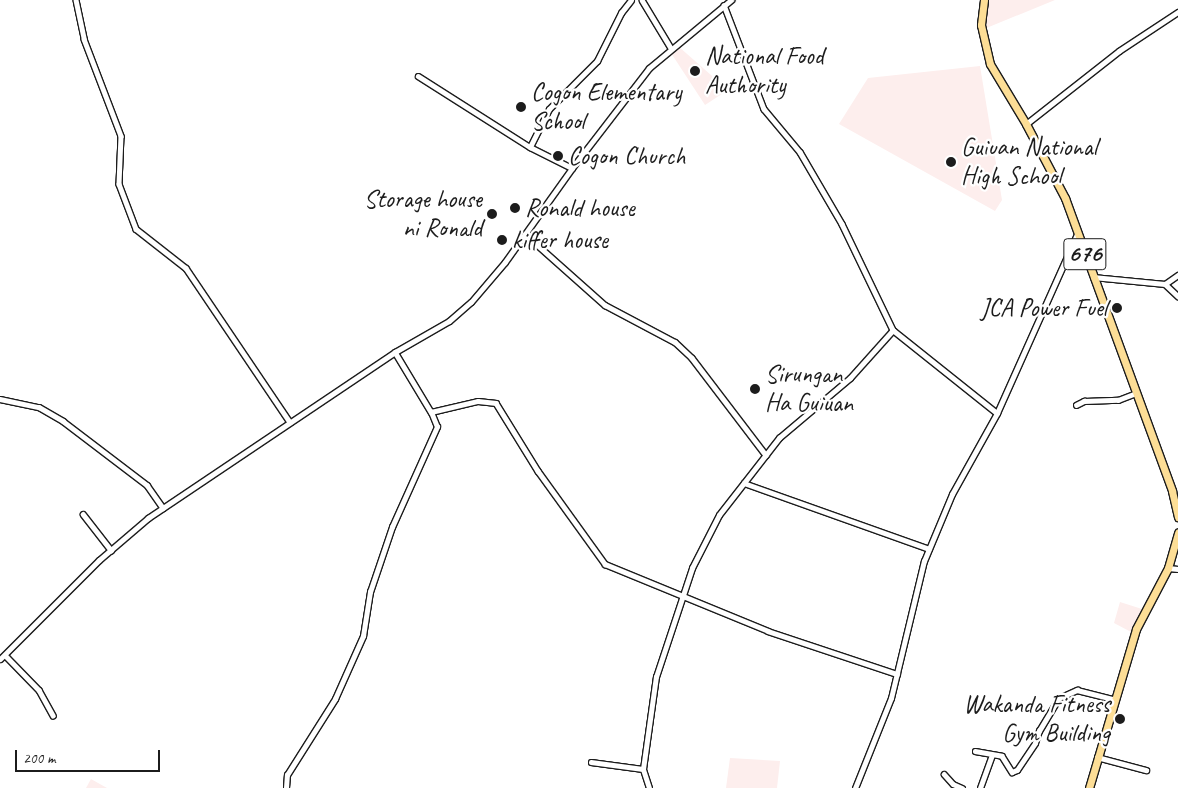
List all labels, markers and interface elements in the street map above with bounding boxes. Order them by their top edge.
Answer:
place label: National Food Authority [705,42,823,101]
marker: National Food Authority [689,65,701,77]
place label: Cogon Elementary School [531,78,683,137]
marker: Cogon Elementary School [515,101,527,113]
place label: Guiuan National High School [961,133,1099,192]
place label: Cogon Church [568,141,686,171]
marker: Cogon Church [552,150,564,162]
marker: Guiuan National High School [945,156,957,168]
place label: Storage house ni Ronald [364,185,482,244]
place label: Ronald house [525,193,635,223]
marker: Ronald house [509,202,521,214]
marker: Storage house ni Ronald [486,208,498,220]
place label: kiffer house [512,225,608,255]
road number: 676 [1062,232,1108,276]
marker: kiffer house [496,234,508,246]
place label: JCA Power Fuel [981,293,1107,323]
marker: JCA Power Fuel [1111,302,1123,314]
place label: Sirungan Ha Guiuan [765,360,854,419]
marker: Sirungan Ha Guiuan [749,383,761,395]
place label: Wakanda Fitness Gym Building [964,690,1110,749]
marker: Wakanda Fitness Gym Building [1114,713,1126,725]
scale bar [18,740,162,772]
text: 200 m [23,749,55,768]

